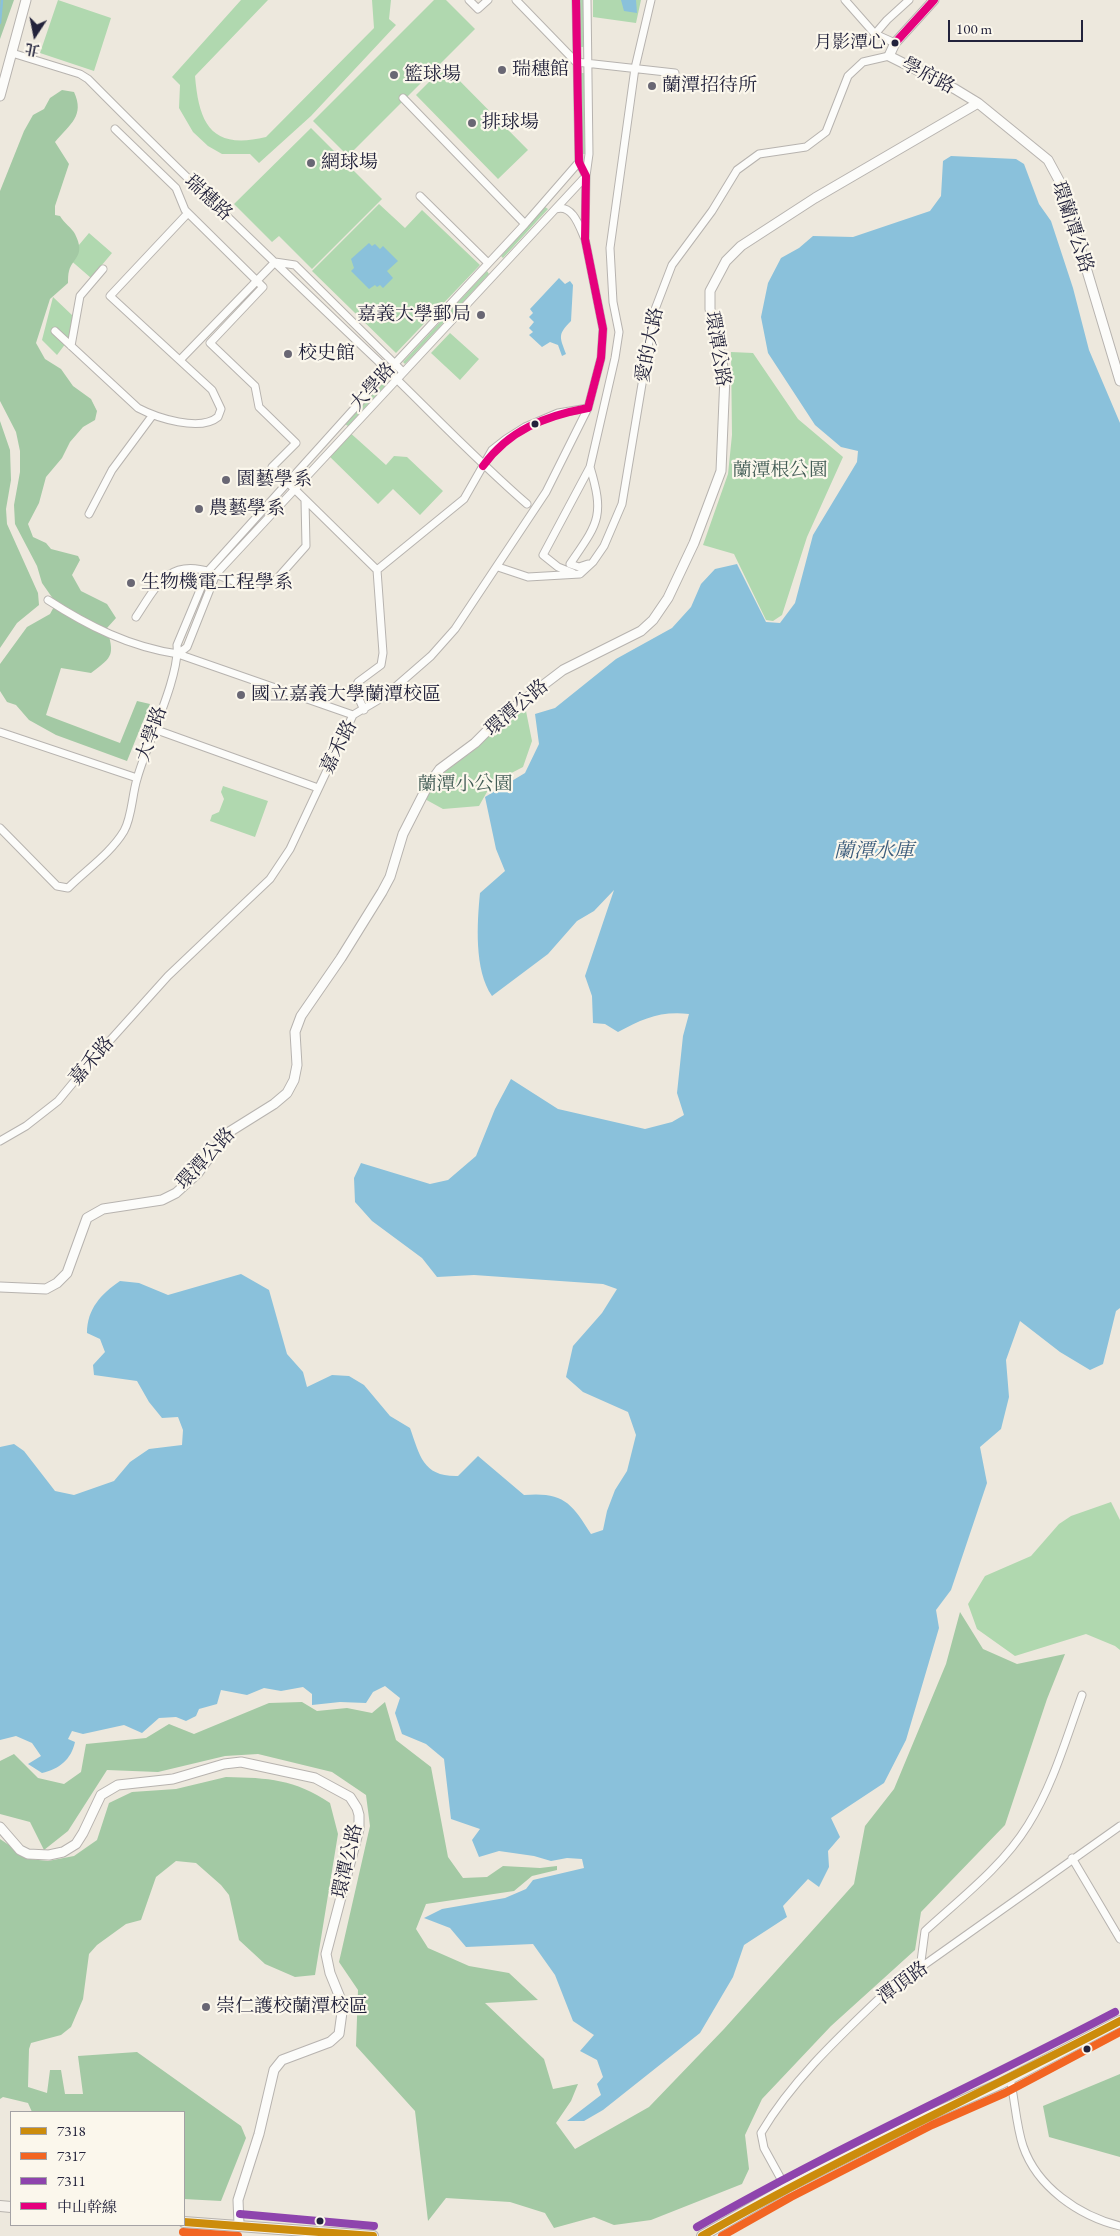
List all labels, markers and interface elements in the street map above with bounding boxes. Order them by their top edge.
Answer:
north arrow [10,10,60,60]
scale bar [950,10,1085,42]
text: 100 m [956,19,992,38]
place label: 月影潭心 [814,32,886,54]
marker: 月影潭心 [890,38,900,48]
text: 北 [24,40,41,60]
street label: 學府路 [897,53,959,99]
place label: 瑞穗館 [512,59,569,81]
place label: 籃球場 [404,64,461,86]
marker: 瑞穗館 [496,64,508,76]
marker: 籃球場 [388,69,400,81]
place label: 蘭潭招待所 [662,75,757,97]
marker: 蘭潭招待所 [646,80,658,92]
place label: 排球場 [482,112,539,134]
marker: 排球場 [466,117,478,129]
place label: 網球場 [321,152,378,174]
marker: 網球場 [305,157,317,169]
street label: 瑞穗路 [179,170,237,226]
street label: 環蘭潭公路 [1046,178,1098,276]
place label: 嘉義大學郵局 [357,304,471,326]
street label: 愛的大路 [632,306,668,384]
marker: 嘉義大學郵局 [475,309,487,321]
street label: 環潭公路 [700,310,734,388]
place label: 校史館 [298,343,355,365]
marker: 校史館 [282,348,294,360]
street label: 大學路 [345,358,401,416]
unlabelled marker [530,419,540,429]
park label: 蘭潭根公園 [733,460,827,482]
place label: 園藝學系 [236,469,312,491]
marker: 園藝學系 [220,474,232,486]
place label: 農藝學系 [209,498,285,520]
marker: 農藝學系 [193,503,205,515]
place label: 生物機電工程學系 [141,572,293,594]
marker: 生物機電工程學系 [125,577,137,589]
street label: 環潭公路 [481,675,553,741]
place label: 國立嘉義大學蘭潭校區 [251,684,441,706]
marker: 國立嘉義大學蘭潭校區 [235,689,247,701]
street label: 大學路 [132,703,172,765]
street label: 嘉禾路 [316,716,362,778]
park label: 蘭潭小公園 [418,774,512,796]
water label: 蘭潭水庫 [834,840,914,864]
street label: 嘉禾路 [65,1032,119,1090]
street label: 環潭公路 [172,1123,240,1195]
street label: 環潭公路 [328,1821,368,1901]
street label: 潭頂路 [873,1957,933,2009]
place label: 崇仁護校蘭潭校區 [216,1996,368,2018]
marker: 崇仁護校蘭潭校區 [200,2001,212,2013]
unlabelled marker [1082,2044,1092,2054]
legend [10,2111,185,2226]
text: 7318 [57,2121,86,2140]
text: 7317 [57,2146,86,2165]
text: 7311 [57,2171,86,2190]
text: 中山幹線 [57,2197,117,2216]
unlabelled marker [315,2216,325,2226]

